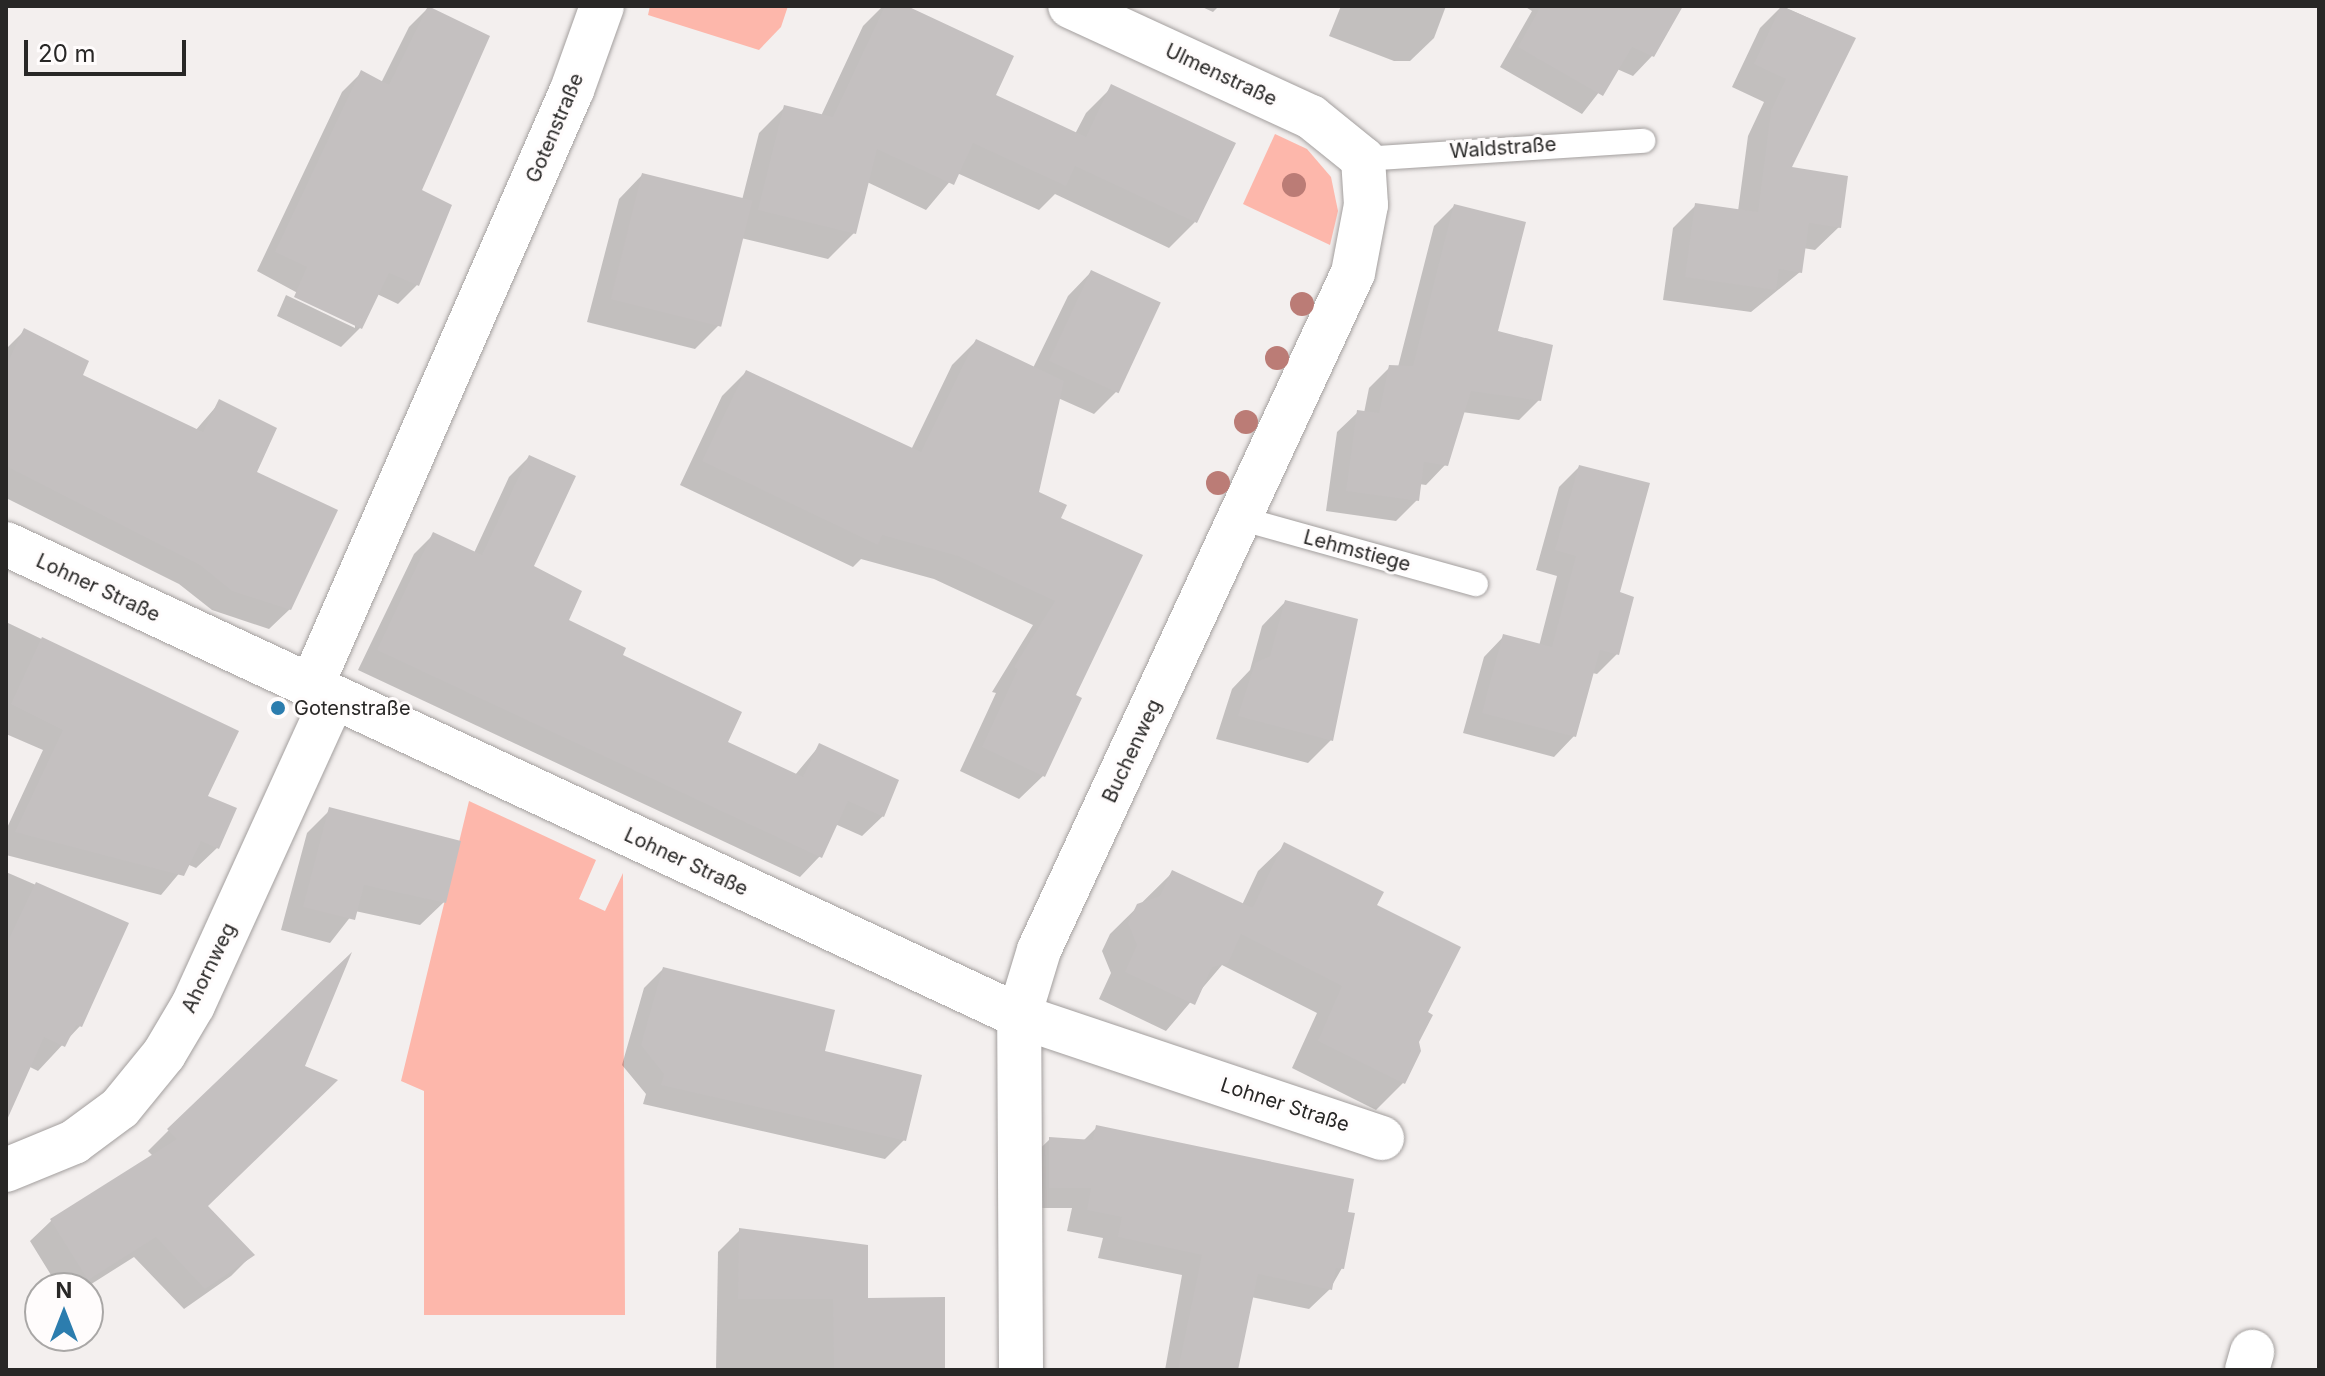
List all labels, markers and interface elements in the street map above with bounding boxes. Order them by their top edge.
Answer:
scale bar [28,24,190,74]
text: 20 m [38,39,96,68]
street label: Ulmenstraße [1161,39,1281,111]
street label: Gotenstraße [521,70,589,186]
street label: Waldstraße [1449,132,1557,164]
street label: Lehmstiege [1301,525,1413,577]
street label: Lohner Straße [32,549,164,627]
street label: Buchenweg [1098,695,1166,807]
place label: Gotenstraße [294,696,411,720]
marker: Gotenstraße [269,699,287,717]
street label: Lohner Straße [620,823,752,901]
street label: Ahornweg [177,919,241,1017]
street label: Lohner Straße [1218,1073,1352,1137]
north arrow [24,1272,104,1352]
text: N [56,1277,72,1303]

